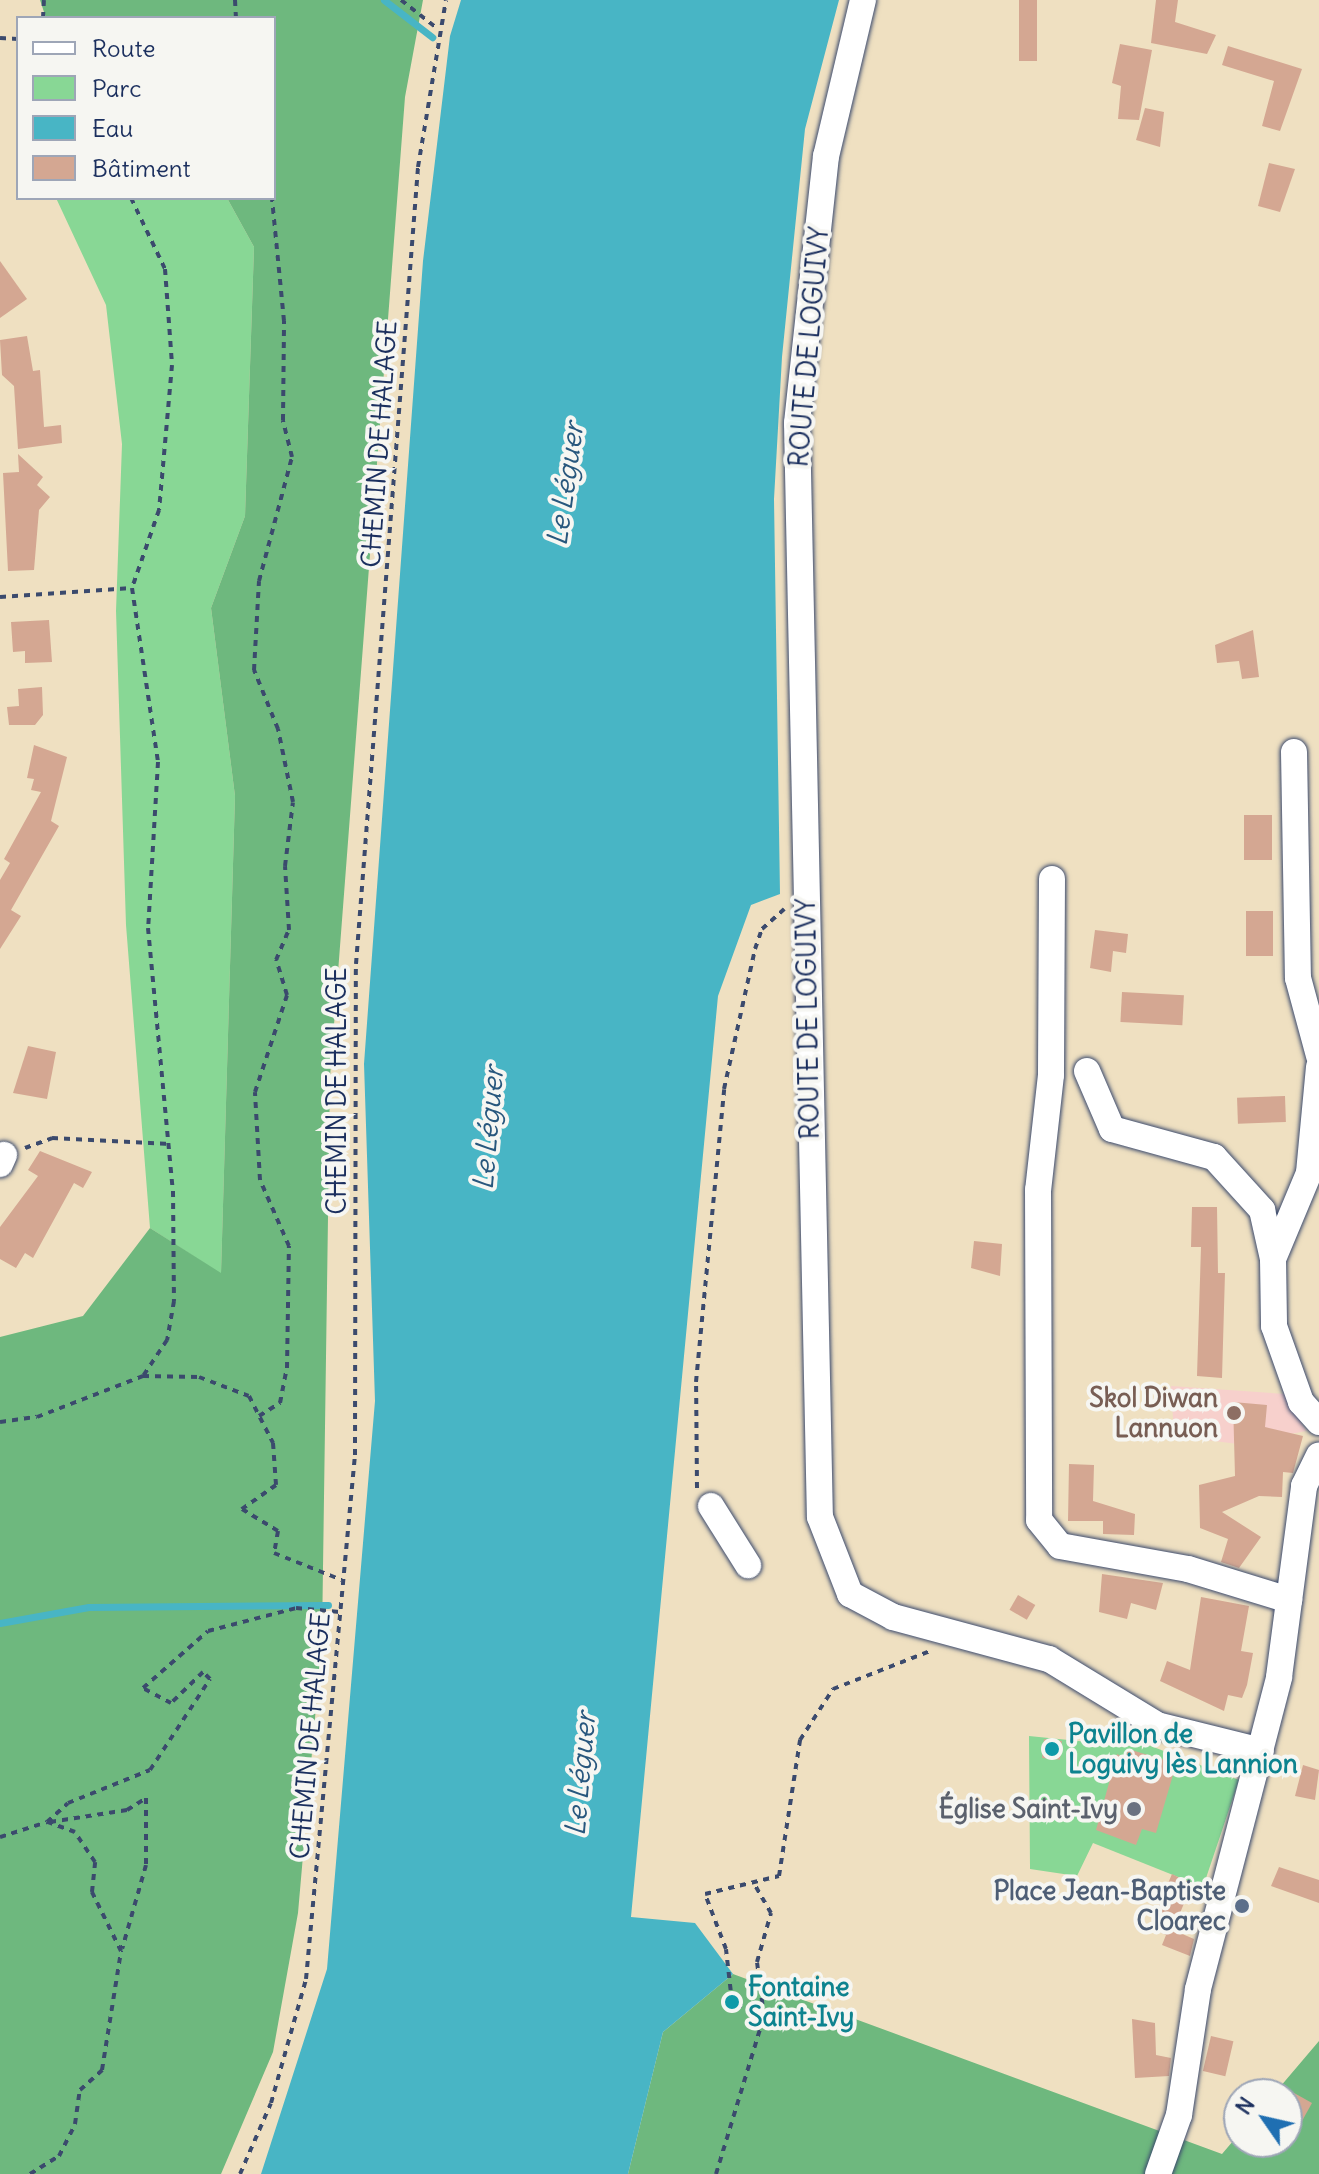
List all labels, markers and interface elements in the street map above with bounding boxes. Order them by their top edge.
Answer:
legend [16,16,276,200]
text: Route [92,33,155,63]
text: Parc [92,73,141,103]
text: Eau [92,113,133,143]
text: Bâtiment [92,153,191,183]
street label: ROUTE DE LOGUIVY [783,226,835,468]
street label: CHEMIN DE HALAGE [355,319,403,569]
water label: Le Léguer [540,420,590,548]
street label: ROUTE DE LOGUIVY [790,898,826,1140]
street label: CHEMIN DE HALAGE [321,967,353,1215]
water label: Le Léguer [466,1065,510,1191]
place label: Skol Diwan Lannuon [1089,1382,1218,1444]
marker: Skol Diwan Lannuon [1225,1404,1243,1422]
street label: CHEMIN DE HALAGE [284,1611,336,1861]
water label: Le Léguer [558,1711,602,1837]
place label: Pavillon de Loguivy lès Lannion [1068,1718,1298,1780]
marker: Pavillon de Loguivy lès Lannion [1043,1740,1061,1758]
place label: Église Saint-Ivy [939,1793,1118,1825]
marker: Église Saint-Ivy [1125,1800,1143,1818]
place label: Place Jean-Baptiste Cloarec [993,1875,1226,1936]
marker: Place Jean-Baptiste Cloarec [1233,1897,1251,1915]
place label: Fontaine Saint-Ivy [748,1971,854,2032]
marker: Fontaine Saint-Ivy [723,1993,741,2011]
north arrow [1223,2078,1303,2158]
text: N [1229,2092,1261,2120]

